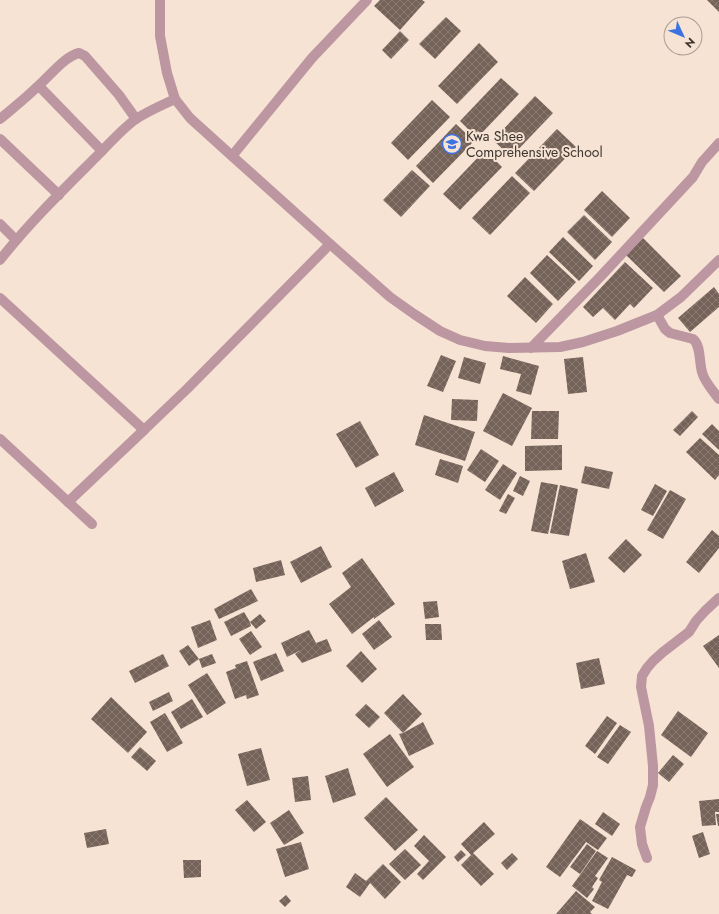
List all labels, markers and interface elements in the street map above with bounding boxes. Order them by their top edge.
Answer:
north arrow [663,16,703,56]
text: N [681,34,699,52]
place label: Kwa Shee Comprehensive School [466,126,603,162]
school or university icon: Kwa Shee Comprehensive School [441,133,463,155]

